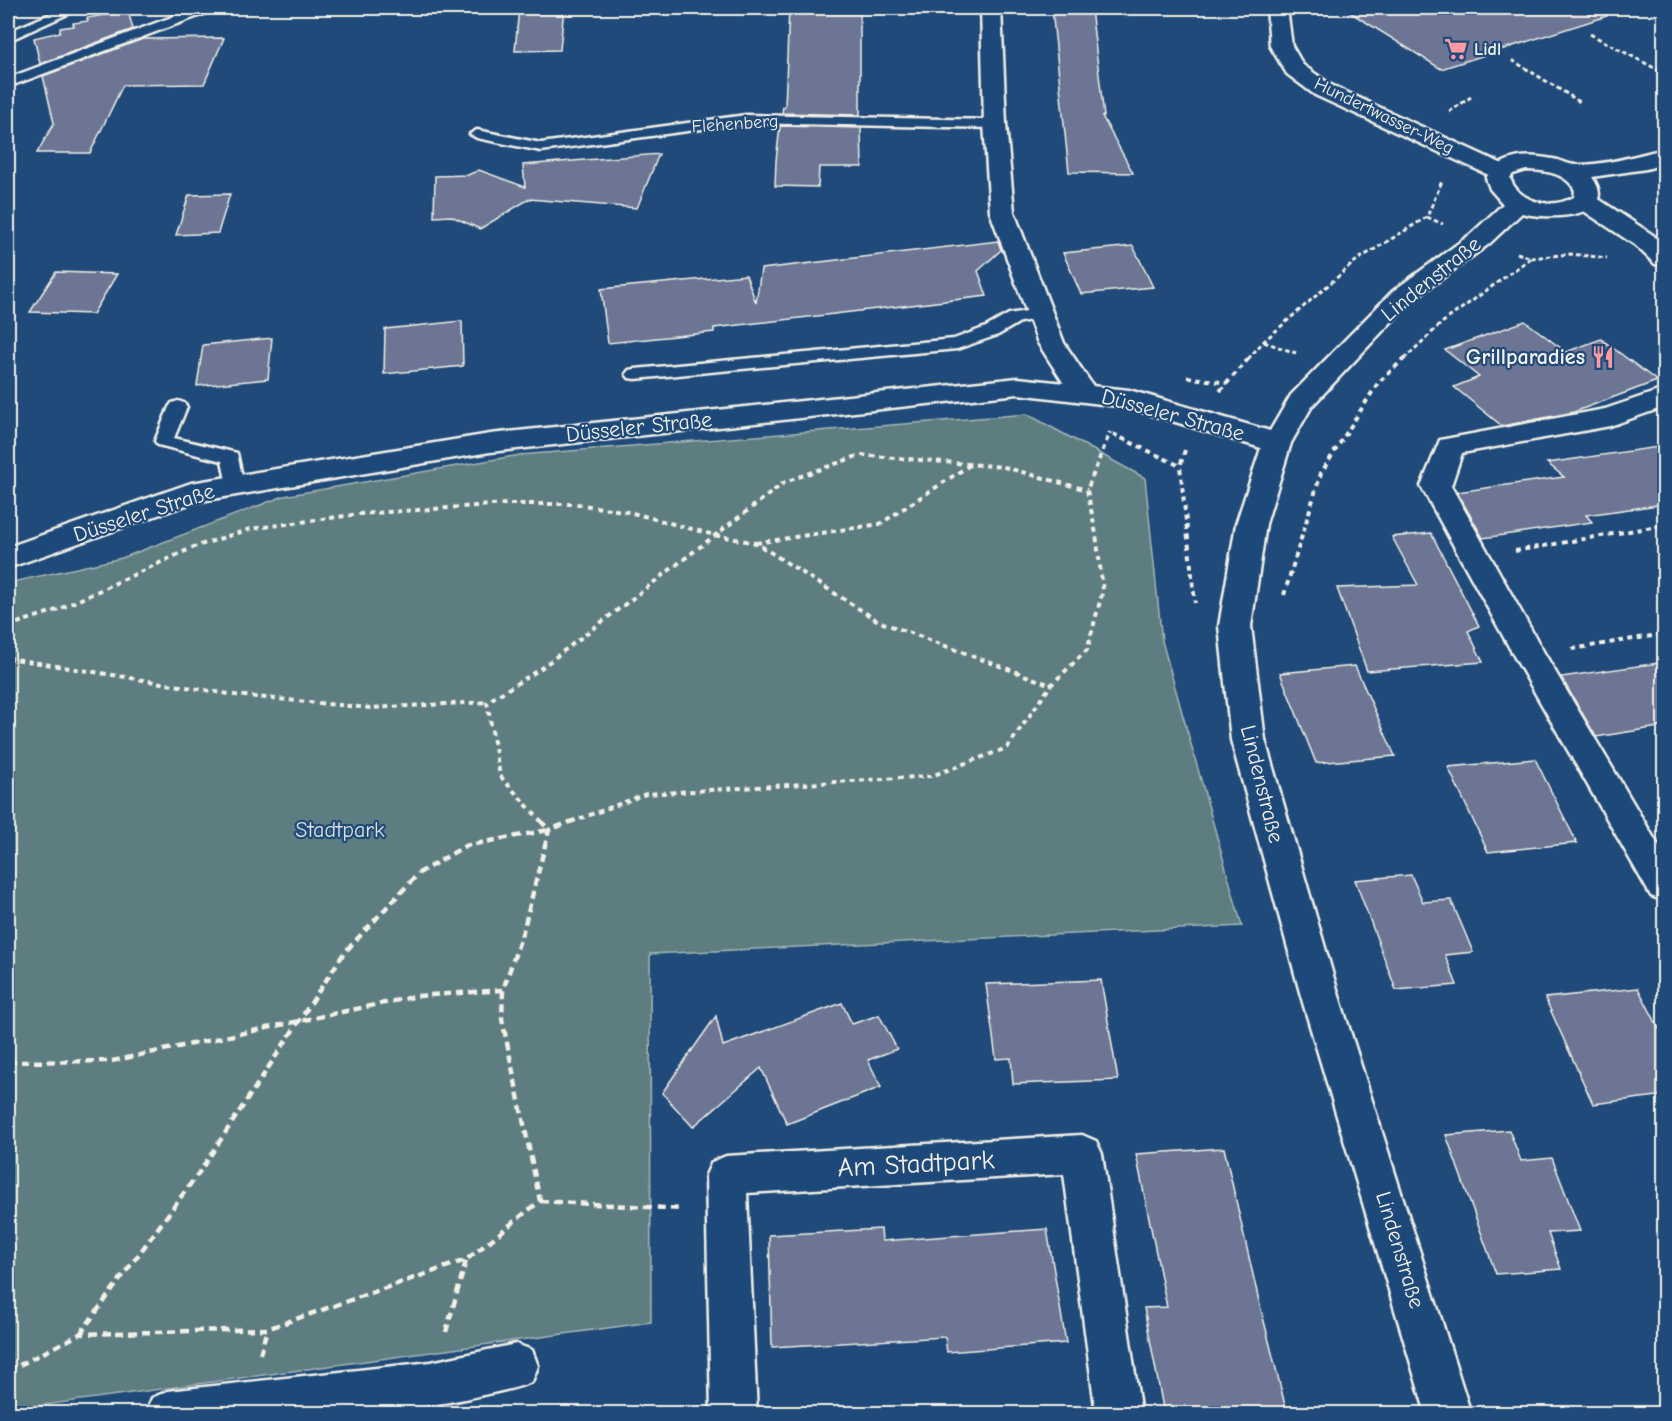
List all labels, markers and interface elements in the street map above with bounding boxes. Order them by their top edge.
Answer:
supermarket icon: Lidl [1443,36,1469,62]
place label: Lidl [1474,39,1501,60]
street label: Hundertwasser-Weg [1311,73,1457,159]
street label: Flehenberg [691,110,779,138]
street label: Lindenstraße [1376,231,1486,327]
place label: Grillparadies [1466,344,1585,370]
restaurant icon: Grillparadies [1590,344,1616,370]
street label: Düsseler Straße [1099,383,1247,447]
street label: Düsseler Straße [565,406,713,448]
street label: Düsseler Straße [70,478,218,548]
street label: Lindenstraße [1235,722,1289,846]
park label: Stadtpark [295,817,385,843]
street label: Am Stadtpark [837,1144,995,1184]
street label: Lindenstraße [1370,1188,1430,1312]

